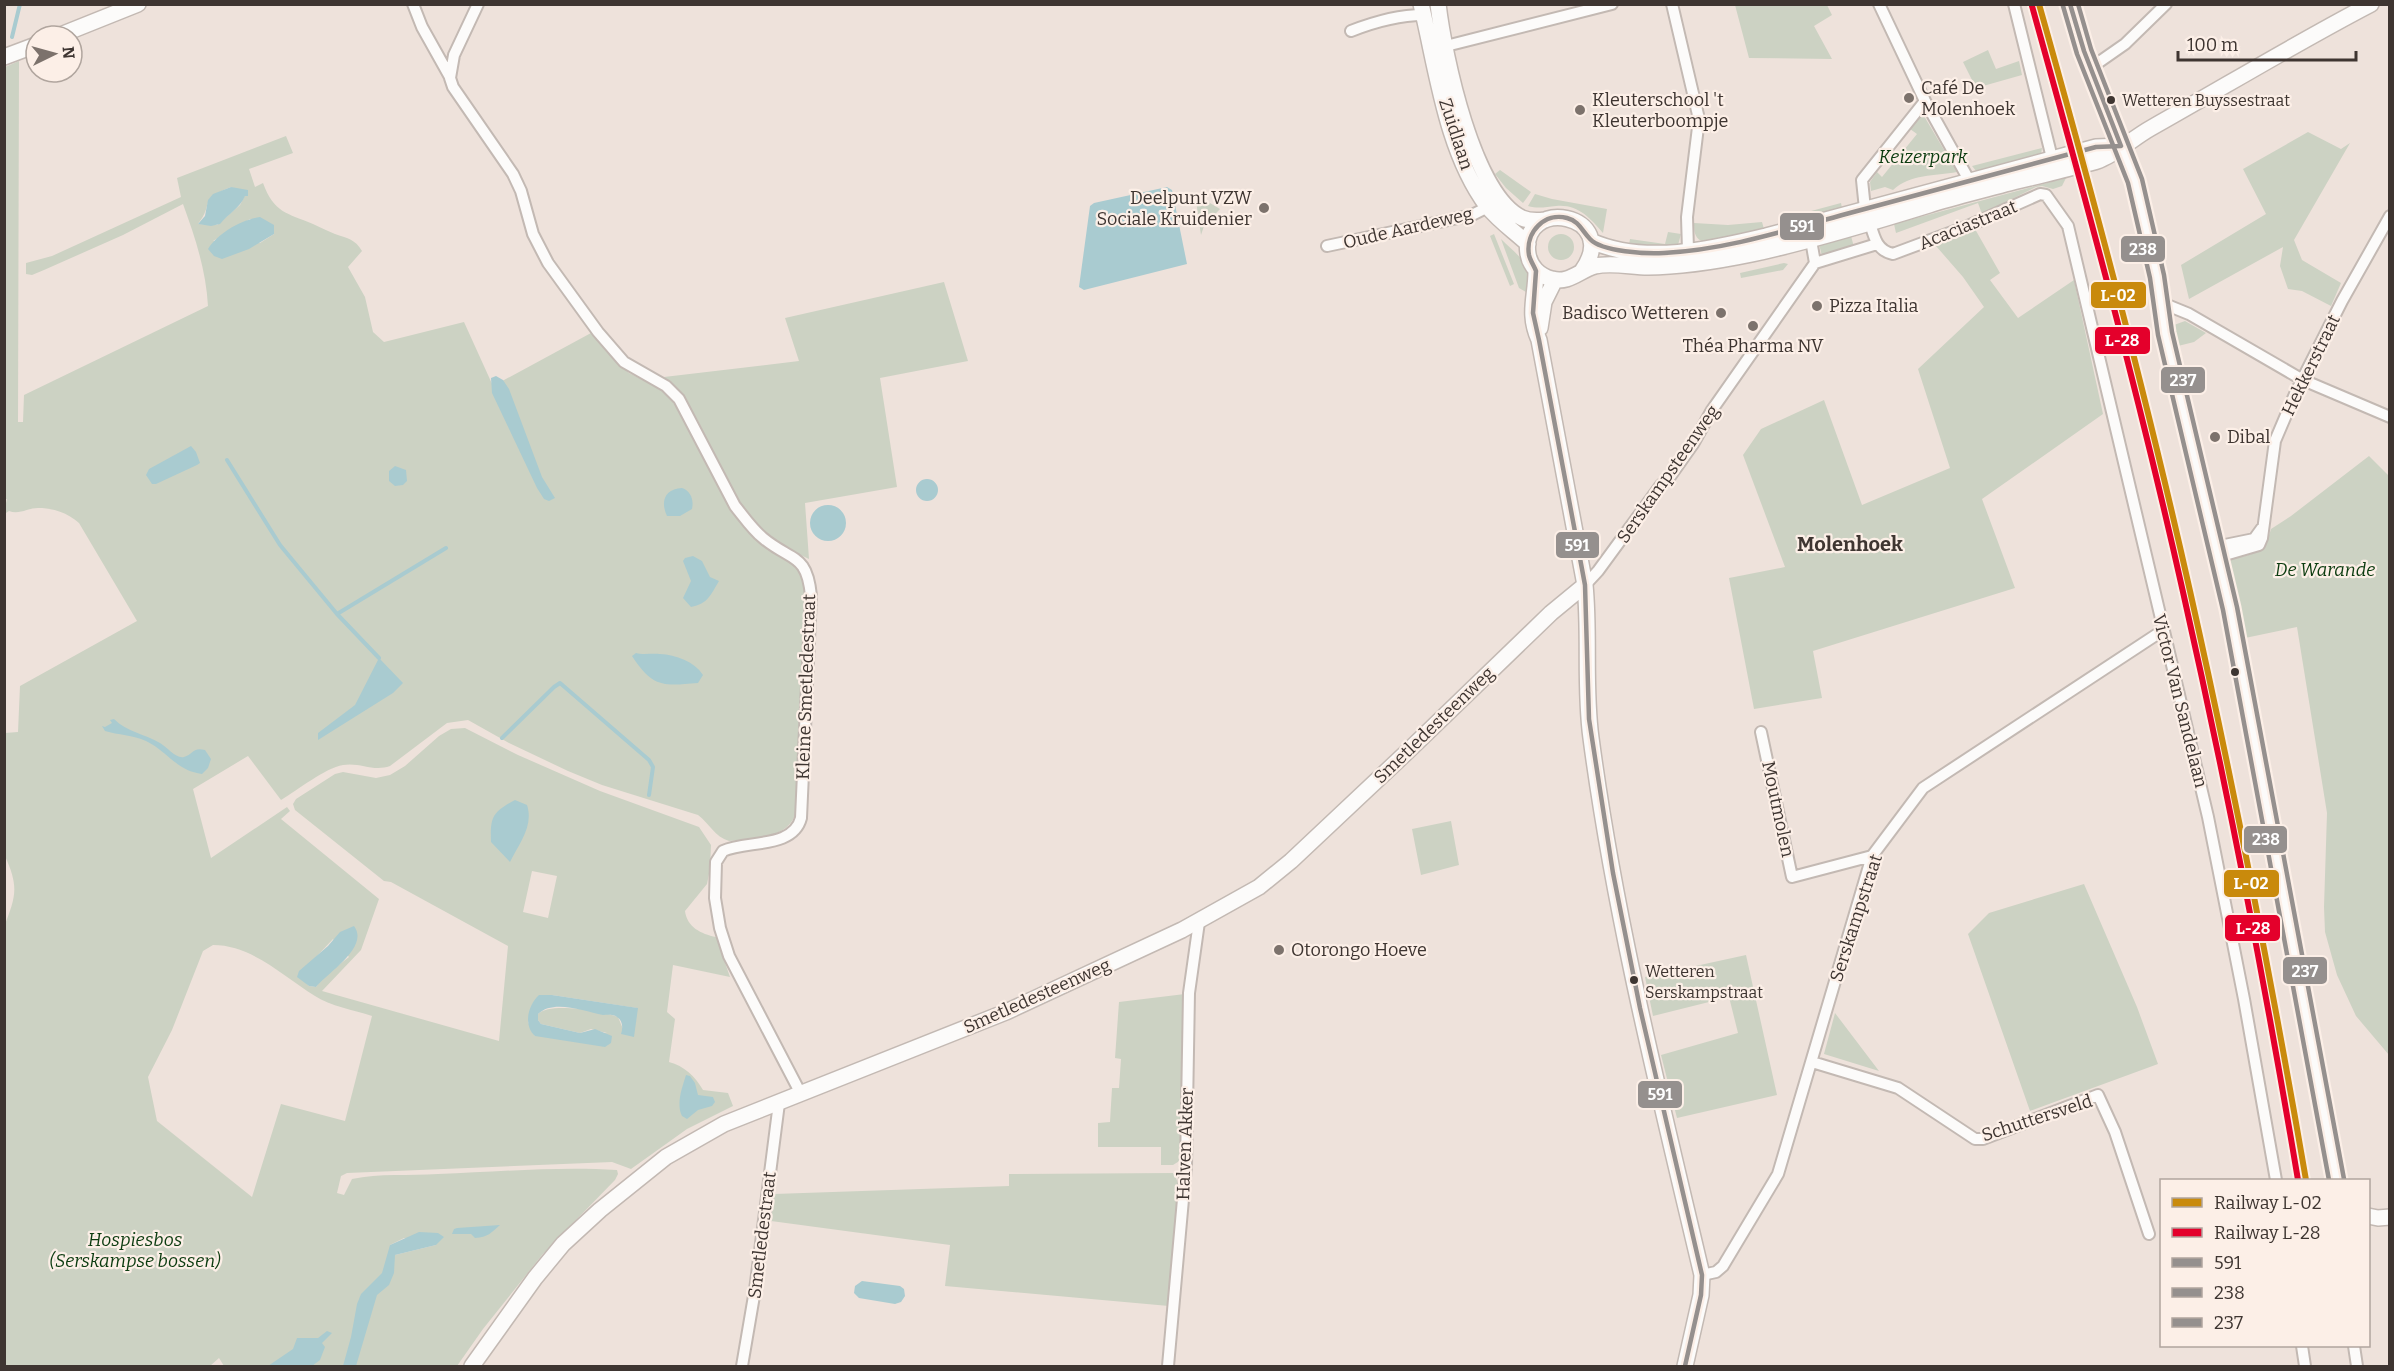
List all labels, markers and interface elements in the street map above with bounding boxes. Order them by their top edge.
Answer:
north arrow [24,24,84,84]
scale bar [2178,24,2356,62]
text: 100 m [2187,34,2238,56]
text: N [58,46,78,60]
place label: Café De Molenhoek [1921,77,2016,120]
place label: Kleuterschool 't Kleuterboompje [1592,89,1728,132]
marker: Café De Molenhoek [1902,91,1916,105]
place label: Wetteren Buyssestraat [2122,91,2290,110]
marker: Wetteren Buyssestraat [2105,94,2117,106]
street label: Zuidlaan [1434,95,1478,173]
marker: Kleuterschool 't Kleuterboompje [1573,103,1587,117]
park label: Keizerpark [1878,146,1968,168]
place label: Deelpunt VZW Sociale Kruidenier [1097,187,1253,230]
street label: Acaciastraat [1916,195,2021,255]
marker: Deelpunt VZW Sociale Kruidenier [1257,201,1271,215]
street label: Oude Aardeweg [1341,202,1475,254]
line badge: 591 [1779,212,1825,241]
text: 591 [1790,217,1815,236]
line badge: 238 [2120,235,2166,263]
text: 238 [2129,240,2157,259]
line badge: L-02 [2090,281,2147,309]
text: L-02 [2100,286,2136,305]
place label: Pizza Italia [1829,295,1918,317]
marker: Pizza Italia [1810,299,1824,313]
place label: Badisco Wetteren [1562,302,1710,324]
marker: Badisco Wetteren [1714,306,1728,320]
street label: Hekkerstraat [2277,310,2345,419]
marker: Théa Pharma NV [1746,319,1760,333]
line badge: L-28 [2094,326,2151,355]
text: L-28 [2105,331,2139,350]
place label: Théa Pharma NV [1683,335,1824,357]
line badge: 237 [2160,366,2206,394]
text: 237 [2170,371,2197,390]
street label: Serskampsteenweg [1612,401,1724,547]
place label: Dibal [2227,426,2270,448]
marker: Dibal [2208,430,2222,444]
line badge: 591 [1555,531,1600,559]
district label: Molenhoek [1797,532,1903,556]
text: 591 [1565,536,1590,555]
park label: De Warande [2275,559,2375,581]
street label: Kleine Smetledestraat [792,593,820,780]
street label: Victor Van Sandelaan [2148,612,2212,791]
street label: Smetledesteenweg [1369,662,1499,788]
unlabelled marker [2229,666,2241,678]
street label: Moutmolen [1757,759,1799,860]
line badge: 238 [2243,825,2288,854]
text: 238 [2252,830,2280,849]
street label: Serskampstraat [1825,851,1887,985]
line badge: L-02 [2223,869,2280,898]
text: L-02 [2233,874,2269,893]
line badge: L-28 [2224,914,2281,942]
text: L-28 [2236,919,2270,938]
place label: Otorongo Hoeve [1291,939,1427,961]
marker: Otorongo Hoeve [1272,943,1286,957]
street label: Smetledesteenweg [960,954,1114,1038]
line badge: 237 [2282,956,2328,985]
place label: Wetteren Serskampstraat [1645,962,1763,1002]
text: 237 [2292,962,2319,981]
marker: Wetteren Serskampstraat [1628,974,1640,986]
line badge: 591 [1637,1080,1683,1109]
text: 591 [1648,1085,1673,1104]
street label: Halven Akker [1172,1087,1198,1201]
street label: Schuttersveld [1979,1090,2096,1146]
street label: Smetledestraat [743,1170,781,1300]
legend [2160,1179,2370,1347]
text: Railway L-02 [2214,1192,2322,1214]
text: Railway L-28 [2214,1222,2321,1244]
park label: Hospiesbos (Serskampse bossen) [50,1229,221,1272]
text: 591 [2214,1252,2242,1274]
text: 238 [2214,1282,2245,1304]
text: 237 [2214,1312,2243,1334]

